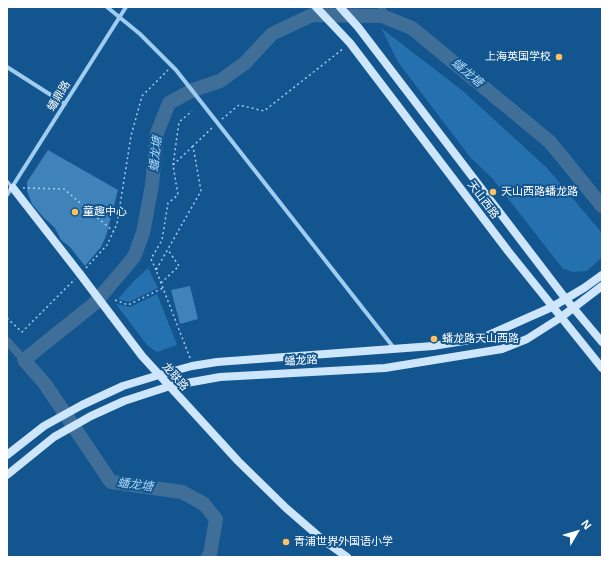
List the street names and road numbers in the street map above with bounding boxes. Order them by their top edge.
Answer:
street label: 蟠鼎路 [45,79,73,113]
street label: 天山西路 [464,178,502,222]
street label: 蟠龙路 [284,354,318,368]
street label: 龙联路 [159,360,191,394]

